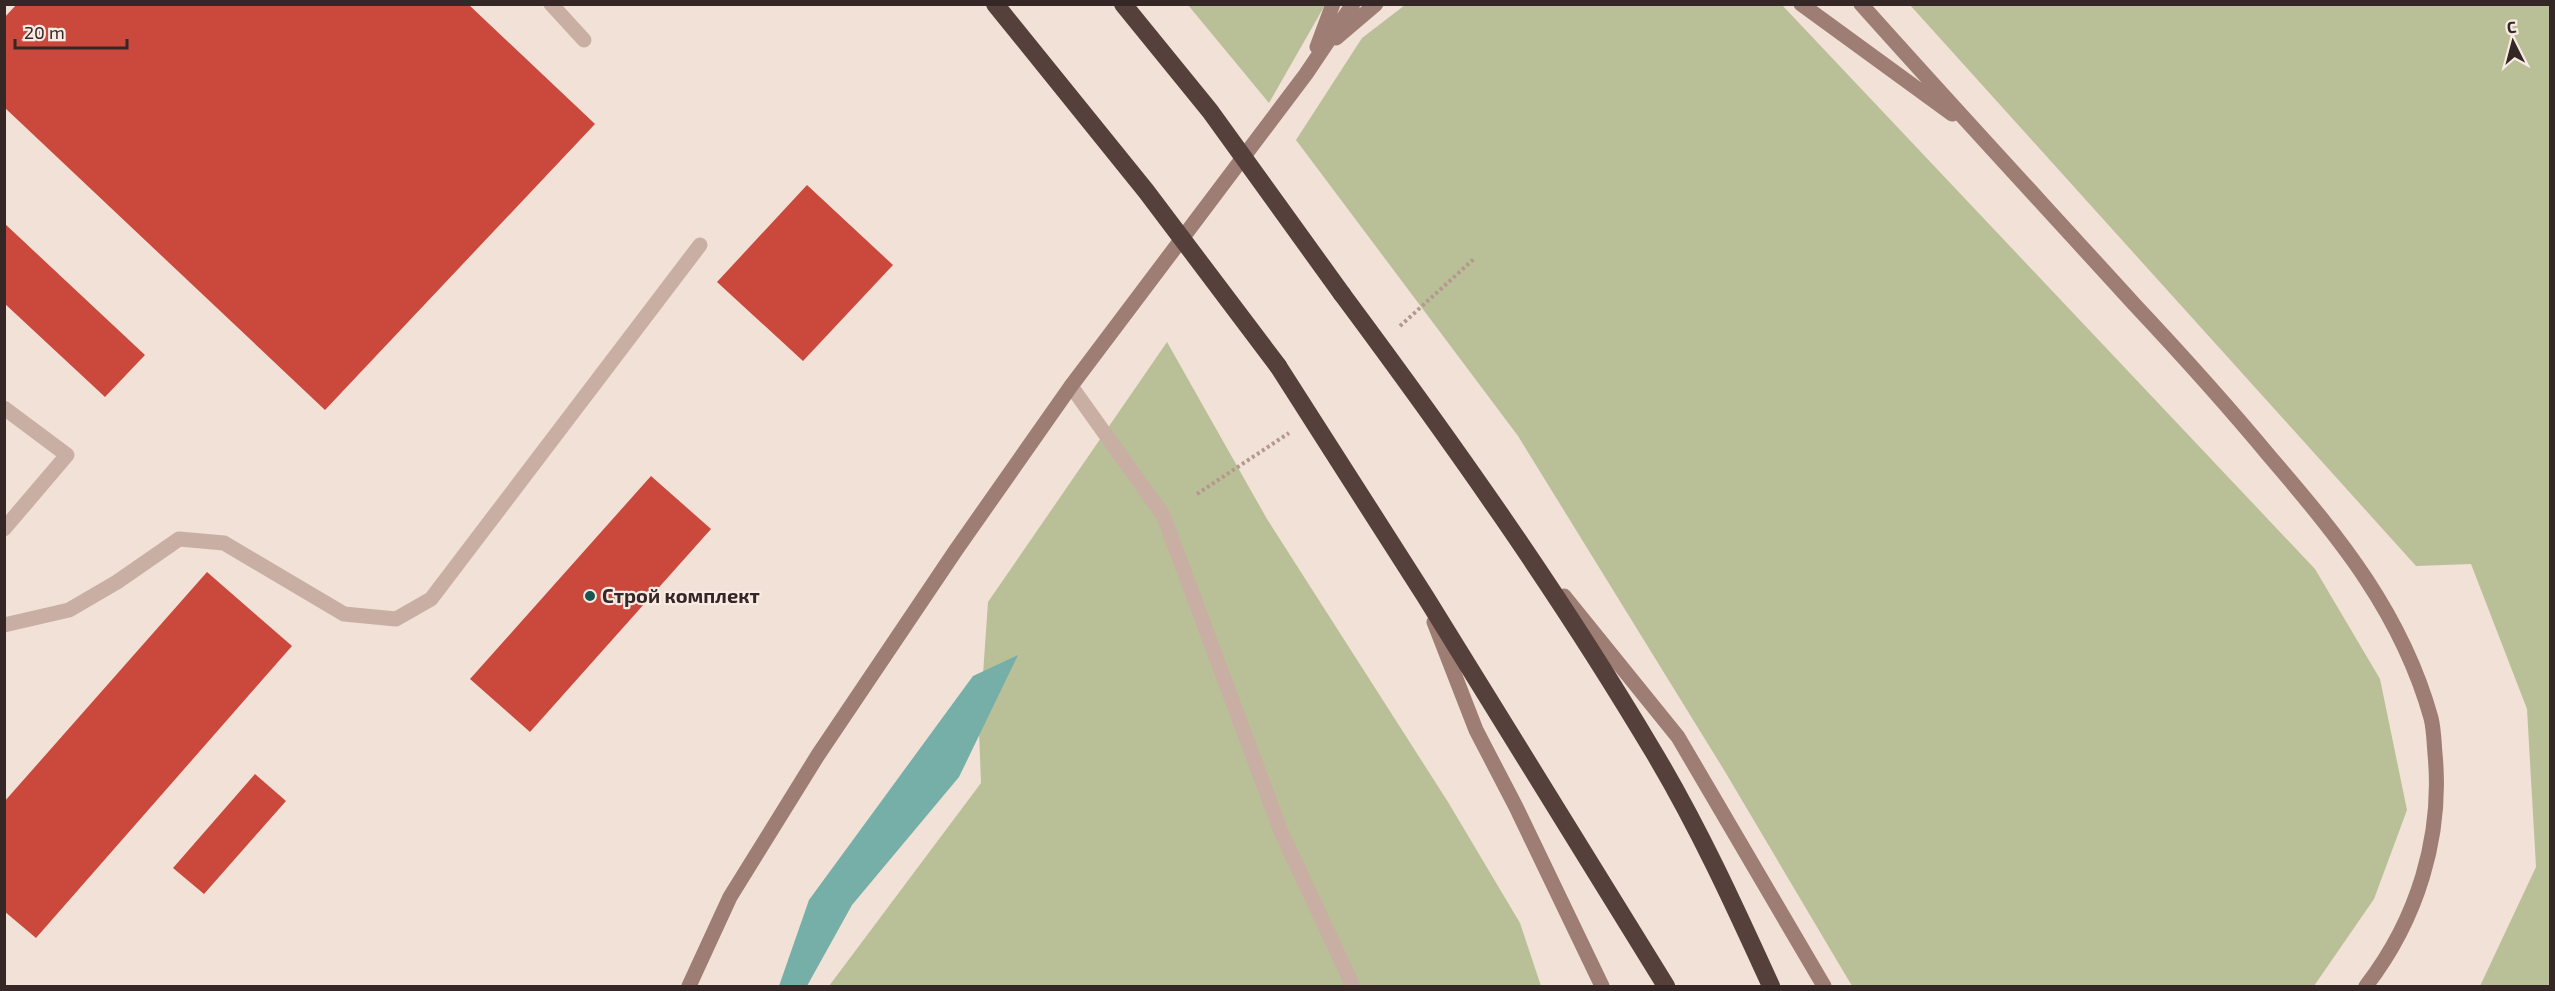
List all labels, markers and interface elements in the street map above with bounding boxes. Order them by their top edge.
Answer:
scale bar [15,12,128,50]
north arrow [2483,12,2543,72]
text: С [2506,17,2517,37]
text: 20 m [24,21,65,43]
place label: Строй комплект [602,583,760,607]
marker: Строй комплект [583,589,597,603]

